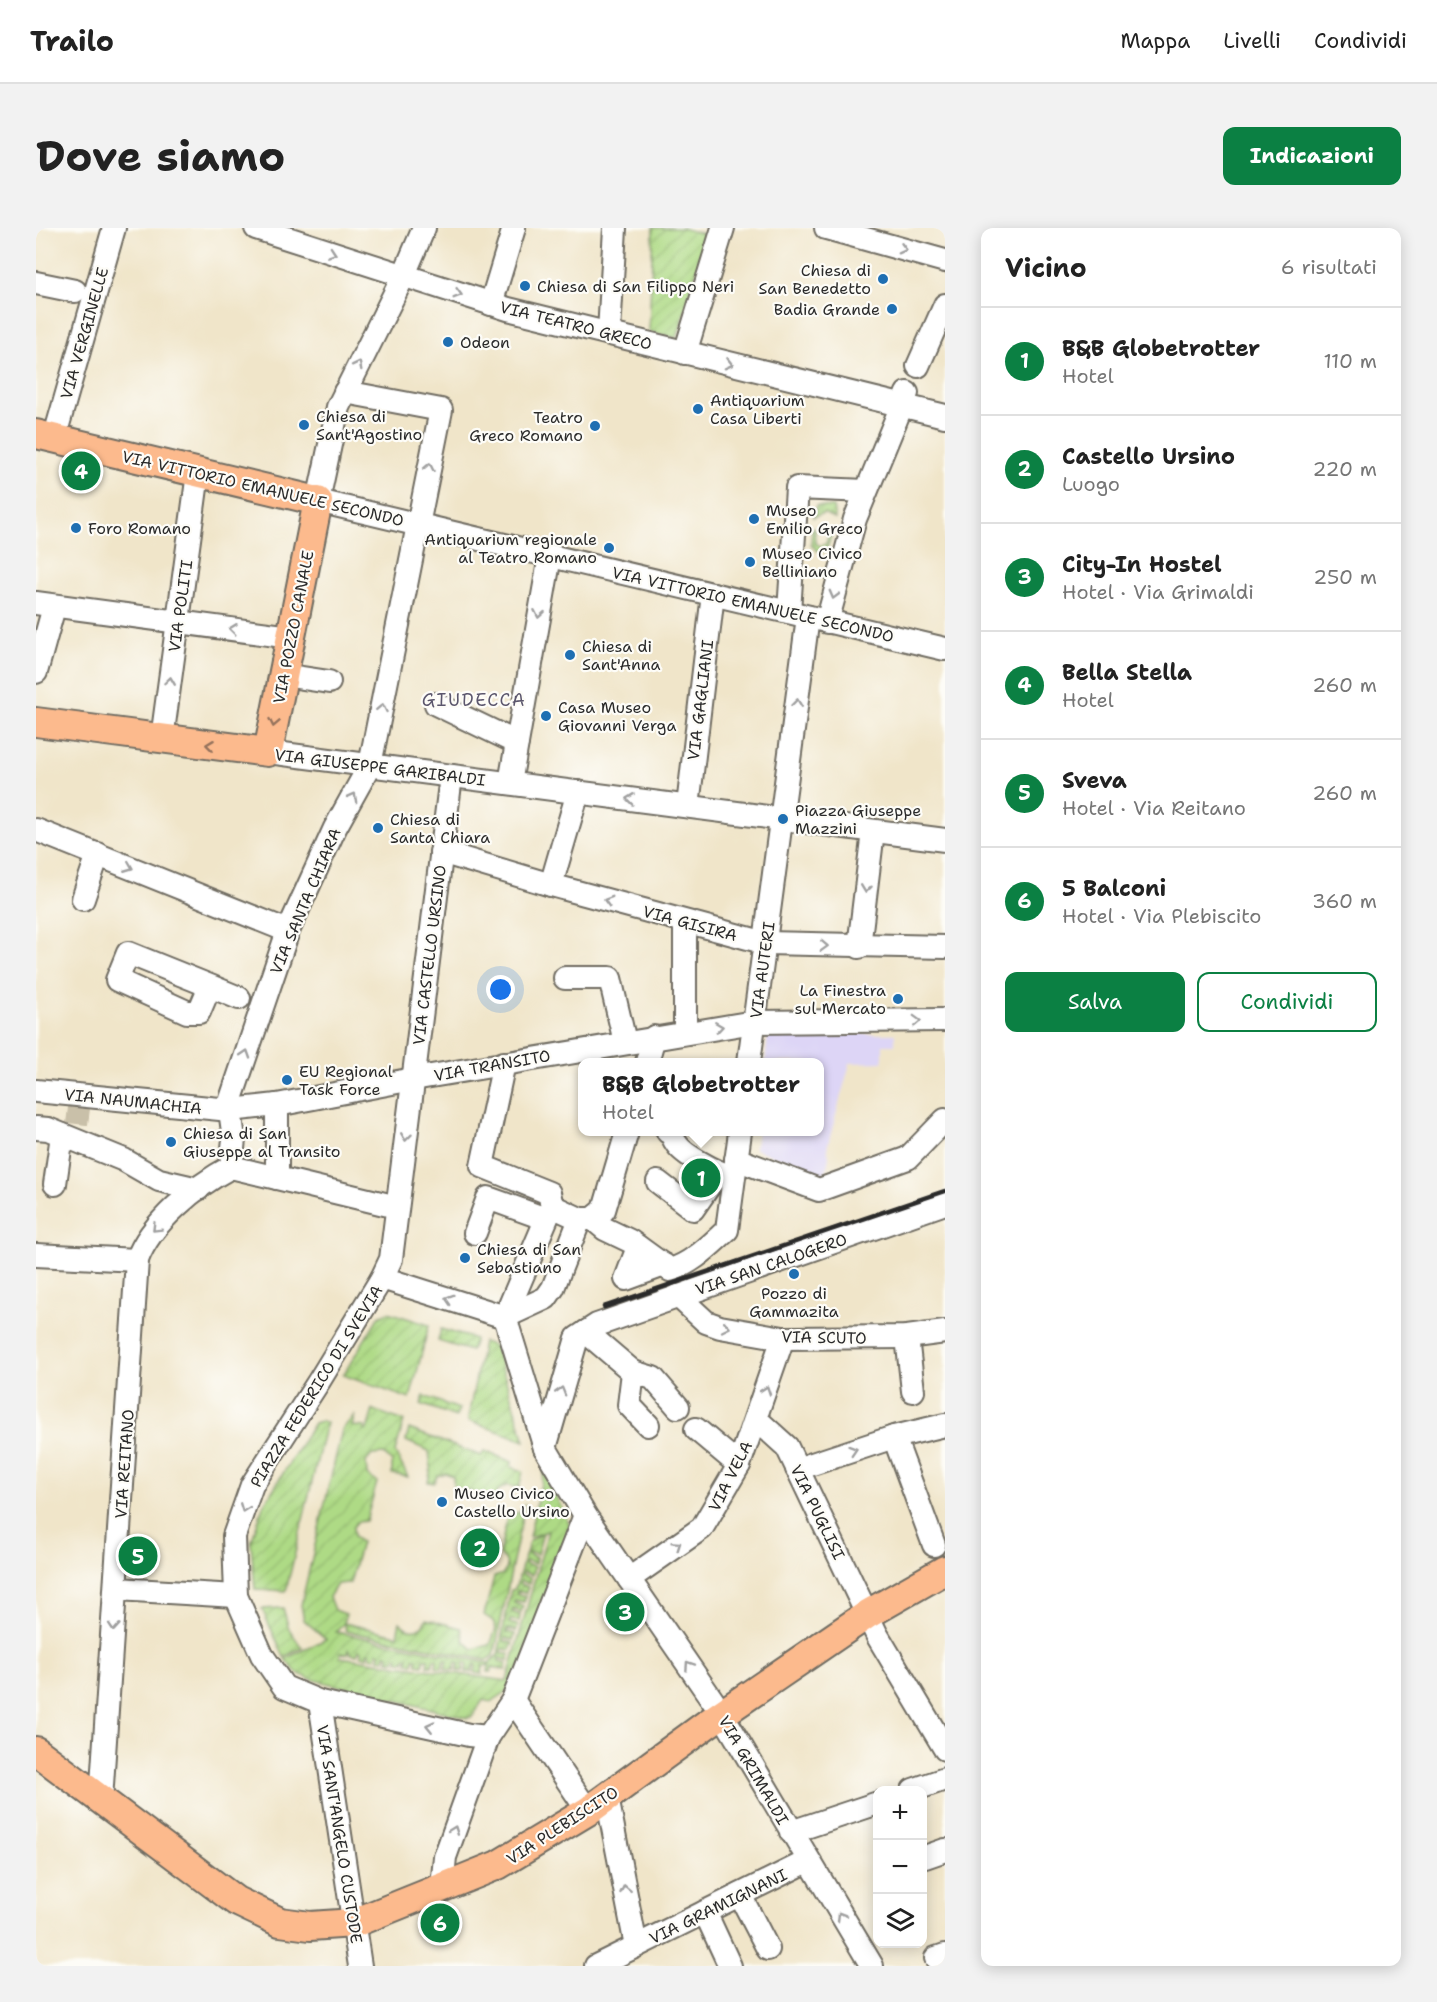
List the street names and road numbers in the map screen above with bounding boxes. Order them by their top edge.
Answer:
street label: VIA VERGINELLE [56,265,113,402]
street label: VIA TEATRO GRECO [498,296,654,355]
street label: VIA VITTORIO EMANUELE SECONDO [120,446,406,531]
street label: VIA POZZO CANALE [268,549,319,706]
street label: VIA POLITI [164,558,197,654]
street label: VIA VITTORIO EMANUELE SECONDO [610,562,896,647]
street label: VIA GAGLIANI [683,638,718,762]
street label: VIA GIUSEPPE GARIBALDI [273,744,487,791]
street label: VIA SANTA CHIARA [265,825,346,977]
street label: VIA CASTELLO URSINO [408,864,451,1046]
street label: VIA GISIRA [640,901,739,946]
street label: VIA AUTERI [745,920,780,1020]
street label: VIA TRANSITO [432,1045,552,1086]
street label: VIA NAUMACHIA [63,1084,203,1119]
street label: VIA SAN CALOGERO [692,1229,850,1300]
street label: PIAZZA FEDERICO DI SVEVIA [245,1281,387,1491]
street label: VIA SCUTO [781,1326,867,1349]
street label: VIA REITANO [110,1409,139,1519]
street label: VIA VELA [704,1437,757,1515]
street label: VIA PUGLISI [785,1461,850,1563]
street label: VIA GRIMALDI [714,1712,793,1829]
street label: VIA SANT'ANGELO CUSTODE [312,1723,367,1945]
street label: VIA PLEBISCITO [502,1781,622,1869]
street label: VIA GRAMIGNANI [646,1864,791,1949]

